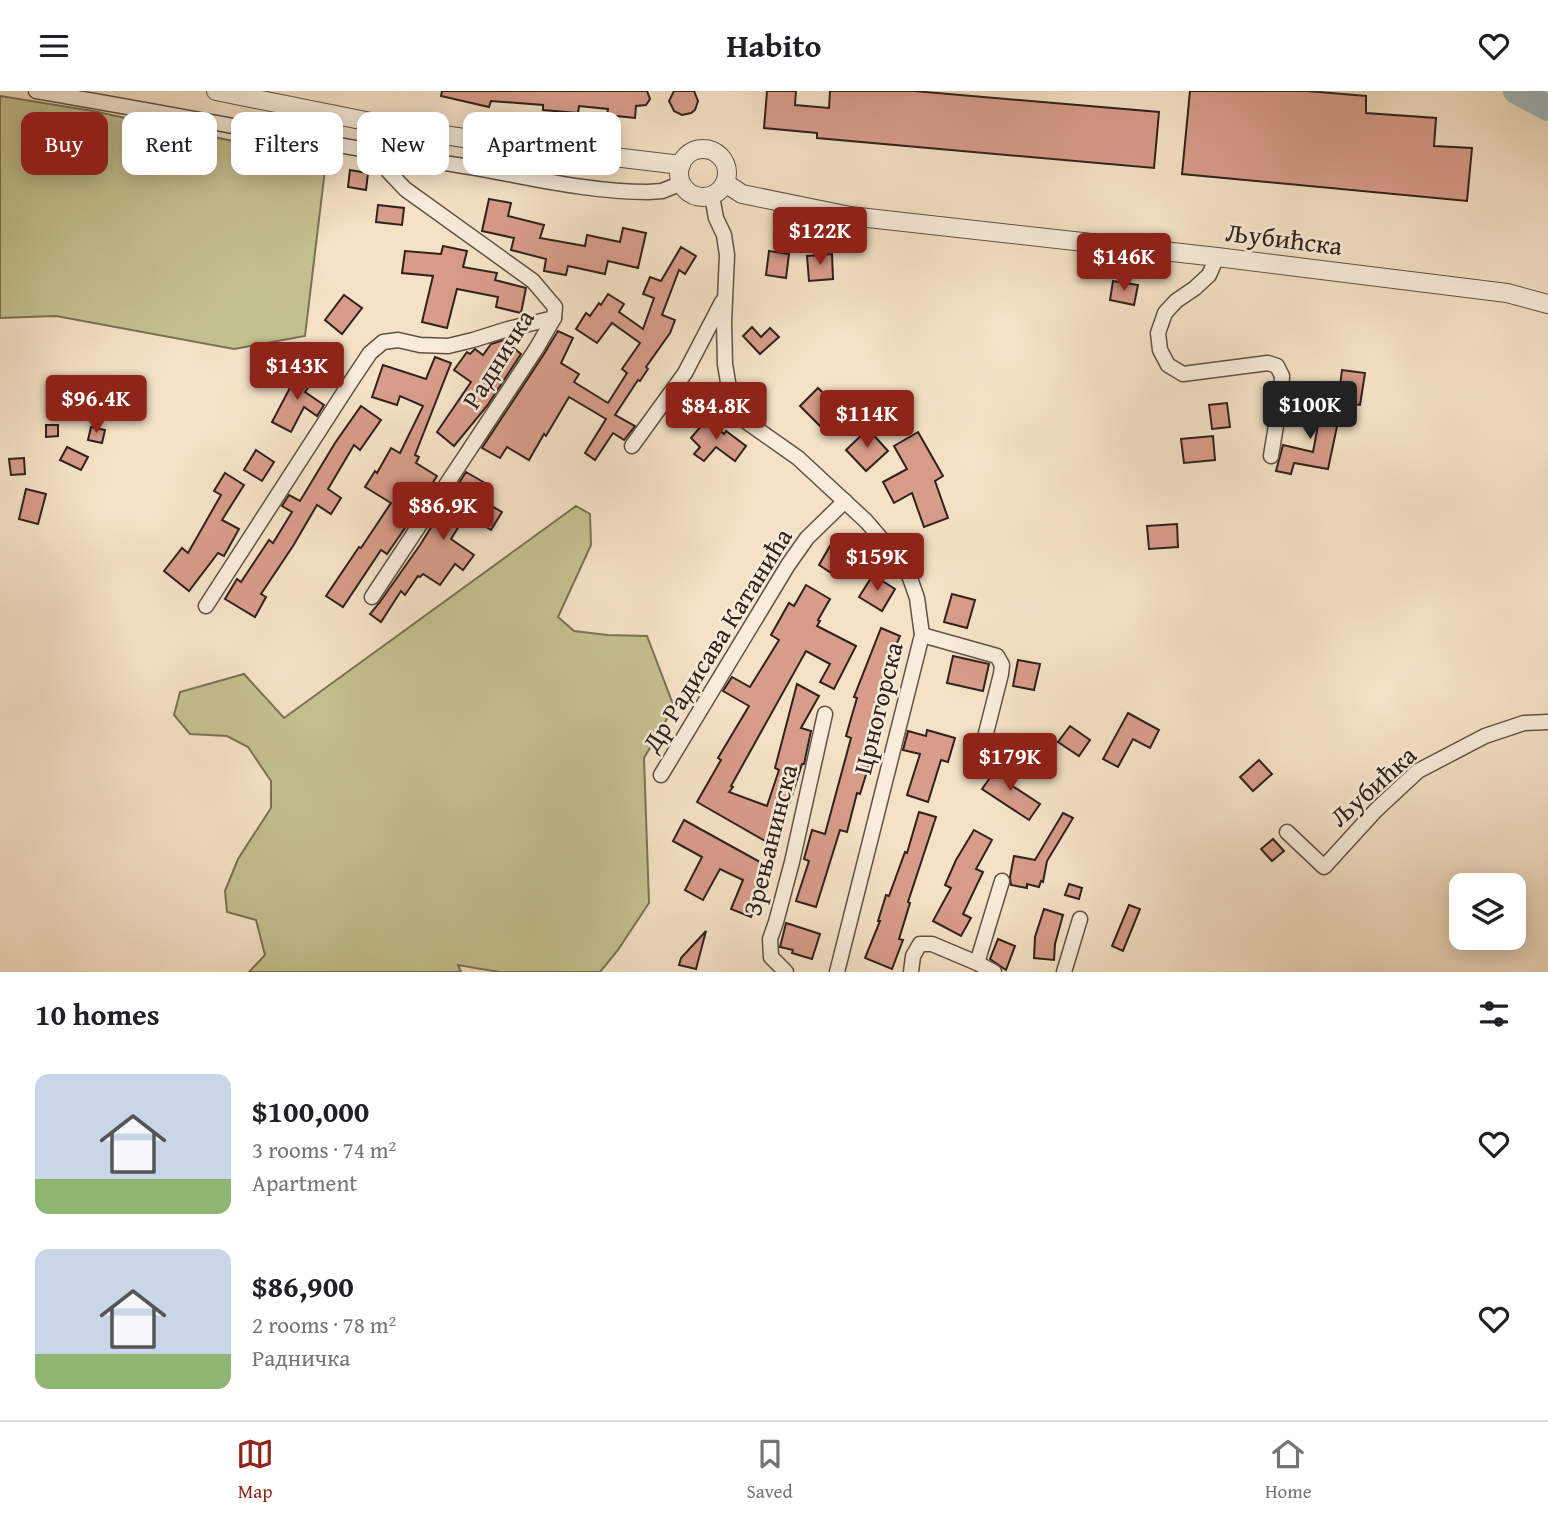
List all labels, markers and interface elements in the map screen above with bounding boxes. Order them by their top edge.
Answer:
text: Habito [726,22,822,69]
icon: menu [35,27,73,65]
icon: heart [1475,27,1513,65]
chip: Buy [21,112,108,175]
chip: Rent [122,112,217,175]
chip: Filters [231,112,343,175]
chip: New [357,112,449,175]
chip: Apartment [463,112,621,175]
pin: $122K [771,207,869,267]
street label: Љубићска [1224,212,1345,265]
text: $122K [789,213,851,246]
pin: $146K [1075,233,1173,293]
text: $146K [1093,239,1155,272]
street label: Радничка [452,301,544,416]
pin: $143K [248,343,346,402]
text: $143K [266,348,328,381]
pin: $96.4K [39,375,153,435]
text: $96.4K [62,381,130,414]
pin: $100K [1261,381,1359,441]
pin: $84.8K [659,383,773,442]
text: $100K [1279,387,1341,420]
text: $84.8K [682,388,750,421]
pin: $114K [818,391,916,450]
text: $114K [836,396,898,429]
pin: $86.9K [386,483,500,542]
text: $86.9K [409,488,477,521]
street label: Др Радисава Катанића [631,520,802,760]
pin: $159K [828,533,926,593]
text: $159K [846,539,908,572]
street label: Црногорска [842,637,913,778]
pin: $179K [961,733,1059,793]
street label: Љубићка [1320,735,1425,835]
text: $179K [979,739,1041,772]
street label: Зрењанинска [732,759,807,920]
map controls [1449,873,1526,950]
button: layers [1449,873,1526,950]
text: 10 homes [35,992,160,1036]
icon: filters [1475,995,1513,1033]
text: $100,000 [252,1089,369,1133]
icon: home [91,1102,175,1186]
icon: heart [1475,1125,1513,1163]
text: 3 rooms · 74 m² [252,1133,396,1166]
text: Apartment [252,1166,357,1199]
text: $86,900 [252,1264,354,1308]
icon: home [91,1277,175,1361]
icon: heart [1475,1300,1513,1338]
text: 2 rooms · 78 m² [252,1308,396,1341]
text: Радничка [252,1341,350,1374]
tab: Map [236,1435,274,1505]
tab: Saved [747,1435,793,1505]
tab: Home [1265,1435,1312,1505]

